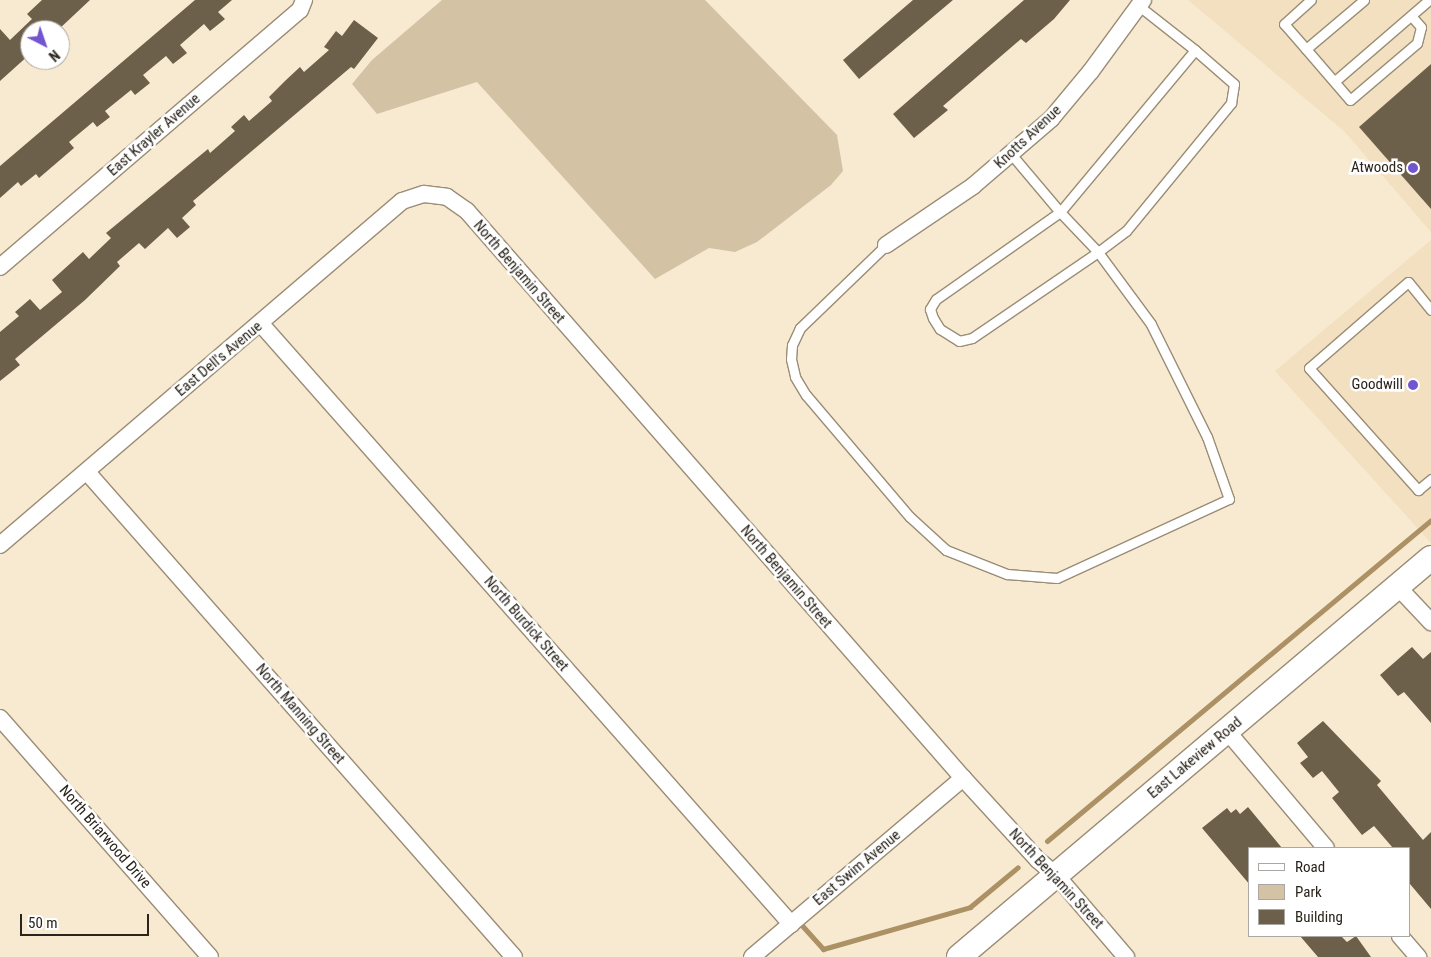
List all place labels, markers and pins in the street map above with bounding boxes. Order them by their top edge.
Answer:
place label: Atwoods [1351,159,1403,177]
marker: Atwoods [1407,162,1419,174]
place label: Goodwill [1352,376,1403,394]
marker: Goodwill [1407,379,1419,391]

